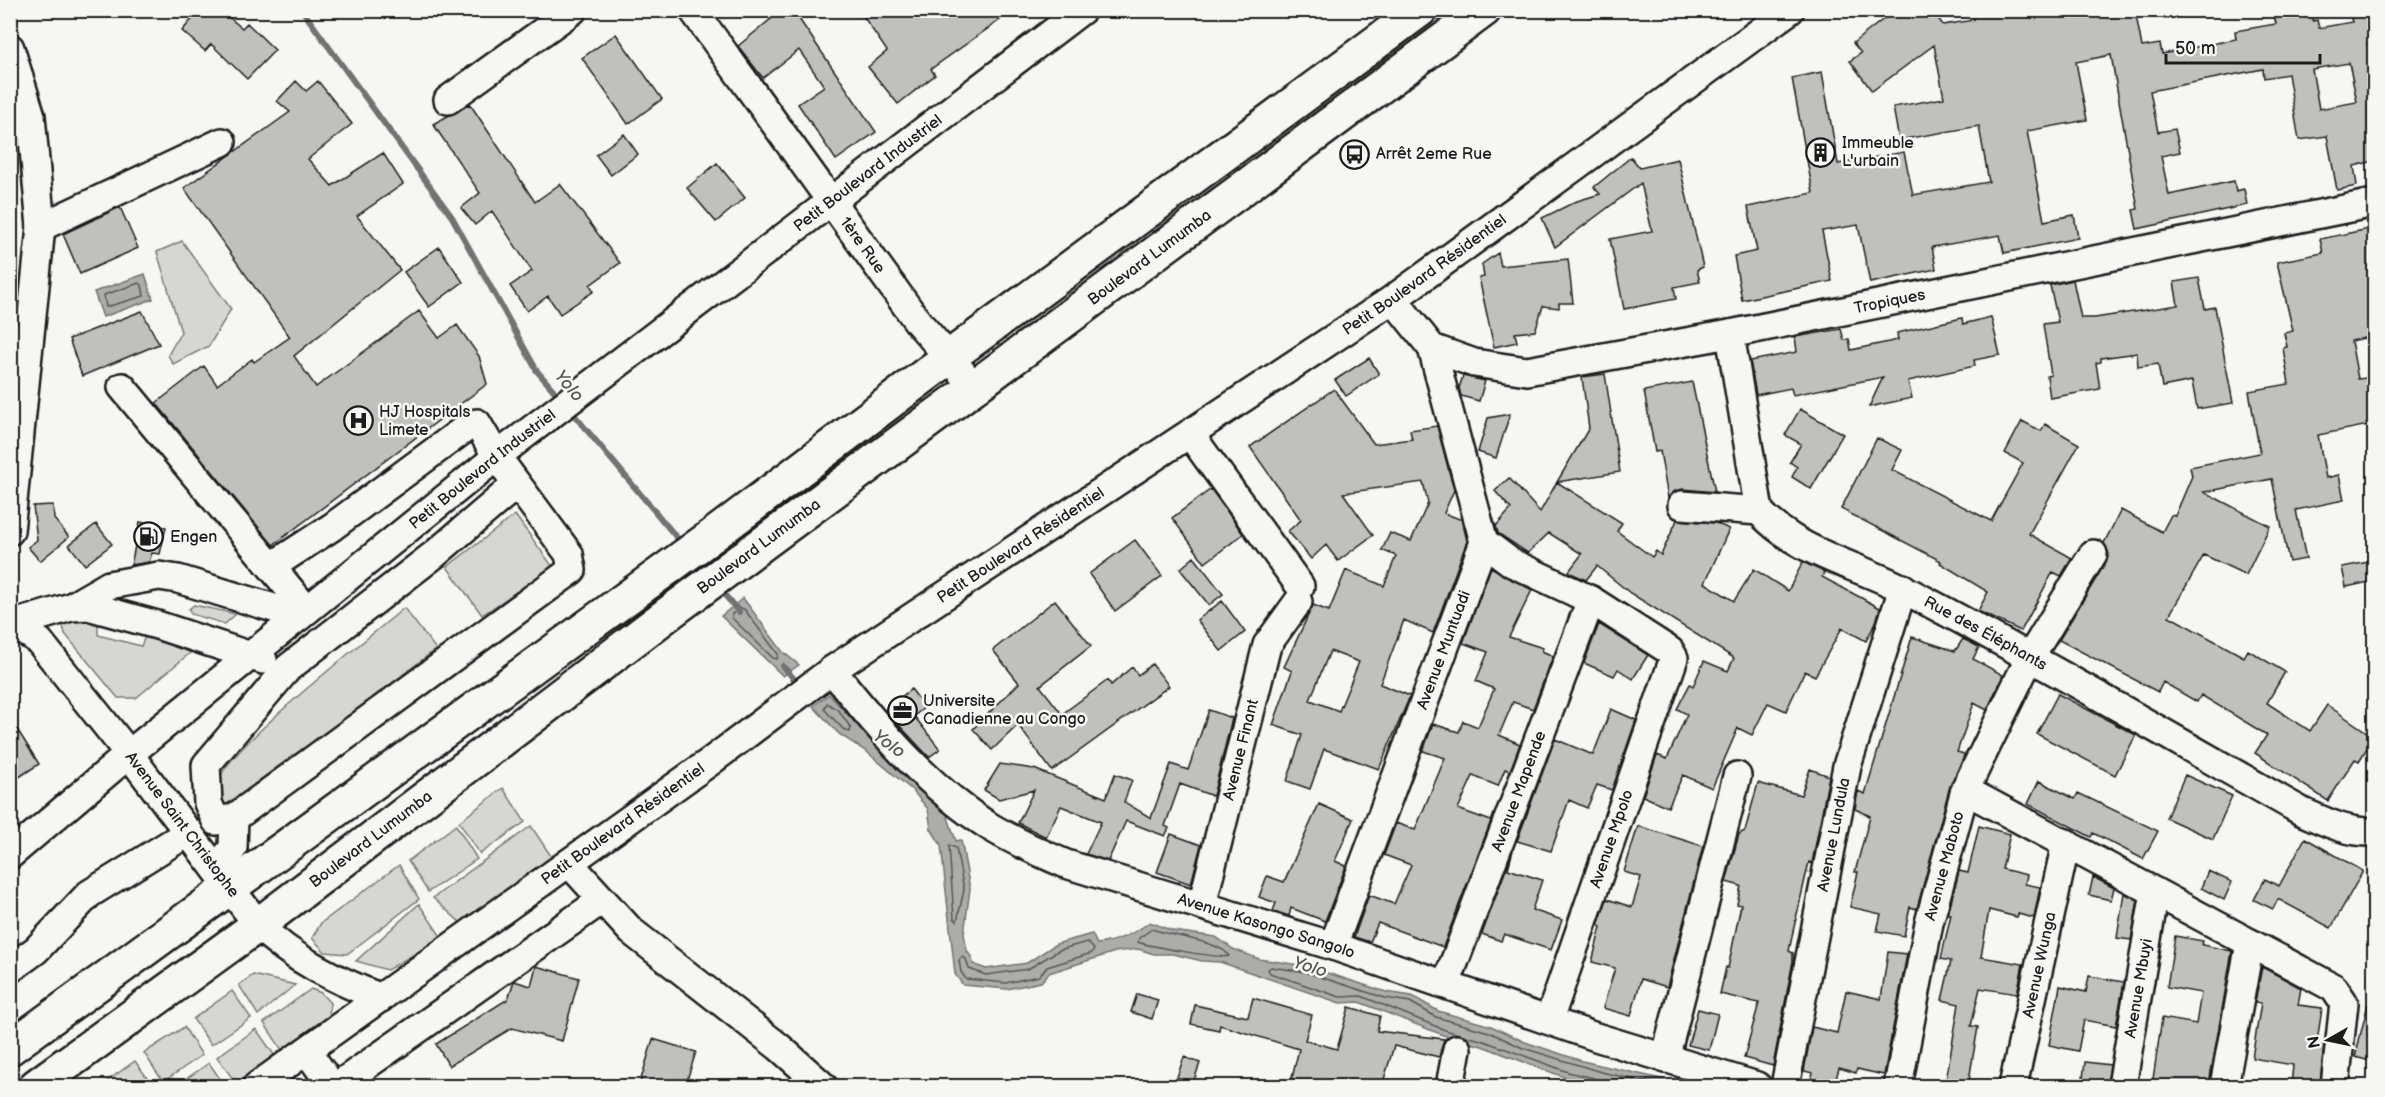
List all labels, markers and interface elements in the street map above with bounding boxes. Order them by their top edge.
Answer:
scale bar [2166,27,2320,65]
text: 50 m [2175,38,2216,59]
street label: Petit Boulevard Industriel [790,111,946,236]
place label: Immeuble L'urbain [1842,134,1914,171]
building icon: Immeuble L'urbain [1805,136,1837,168]
bus stop icon: Arrêt 2eme Rue [1339,138,1371,170]
place label: Arrêt 2eme Rue [1376,145,1492,164]
street label: Boulevard Lumumba [1084,206,1215,309]
street label: Petit Boulevard Résidentiel [1339,210,1510,339]
street label: 1ère Rue [836,213,890,278]
street label: Tropiques [1852,285,1927,318]
water label: Yolo [550,366,588,406]
place label: HJ Hospitals Limete [379,403,470,440]
hospital icon: HJ Hospitals Limete [342,405,374,437]
street label: Petit Boulevard Industriel [405,405,559,533]
street label: Petit Boulevard Résidentiel [934,483,1108,607]
street label: Boulevard Lumumba [693,495,824,598]
fuel station icon: Engen [133,521,165,553]
place label: Engen [170,528,217,547]
street label: Avenue Muntuadi [1413,588,1475,712]
street label: Rue des Éléphants [1921,592,2050,675]
place label: Universite Canadienne au Congo [923,692,1086,729]
office icon: Universite Canadienne au Congo [886,694,918,726]
street label: Avenue Finant [1219,697,1263,802]
water label: Yolo [869,725,909,763]
street label: Avenue Mapende [1487,728,1550,854]
street label: Avenue Saint Christophe [121,748,243,901]
street label: Petit Boulevard Résidentiel [538,759,708,889]
street label: Avenue Lundula [1813,776,1854,893]
street label: Boulevard Lumumba [306,787,436,892]
street label: Avenue Mpolo [1586,787,1638,891]
street label: Avenue Maboto [1921,809,1968,923]
street label: Avenue Kasongo Sangolo [1175,889,1357,962]
street label: Avenue Wunga [2019,910,2060,1020]
street label: Avenue Mbuyi [2121,937,2156,1040]
water label: Yolo [1290,952,1330,982]
north arrow [2298,1010,2358,1070]
text: N [2304,1035,2325,1050]

